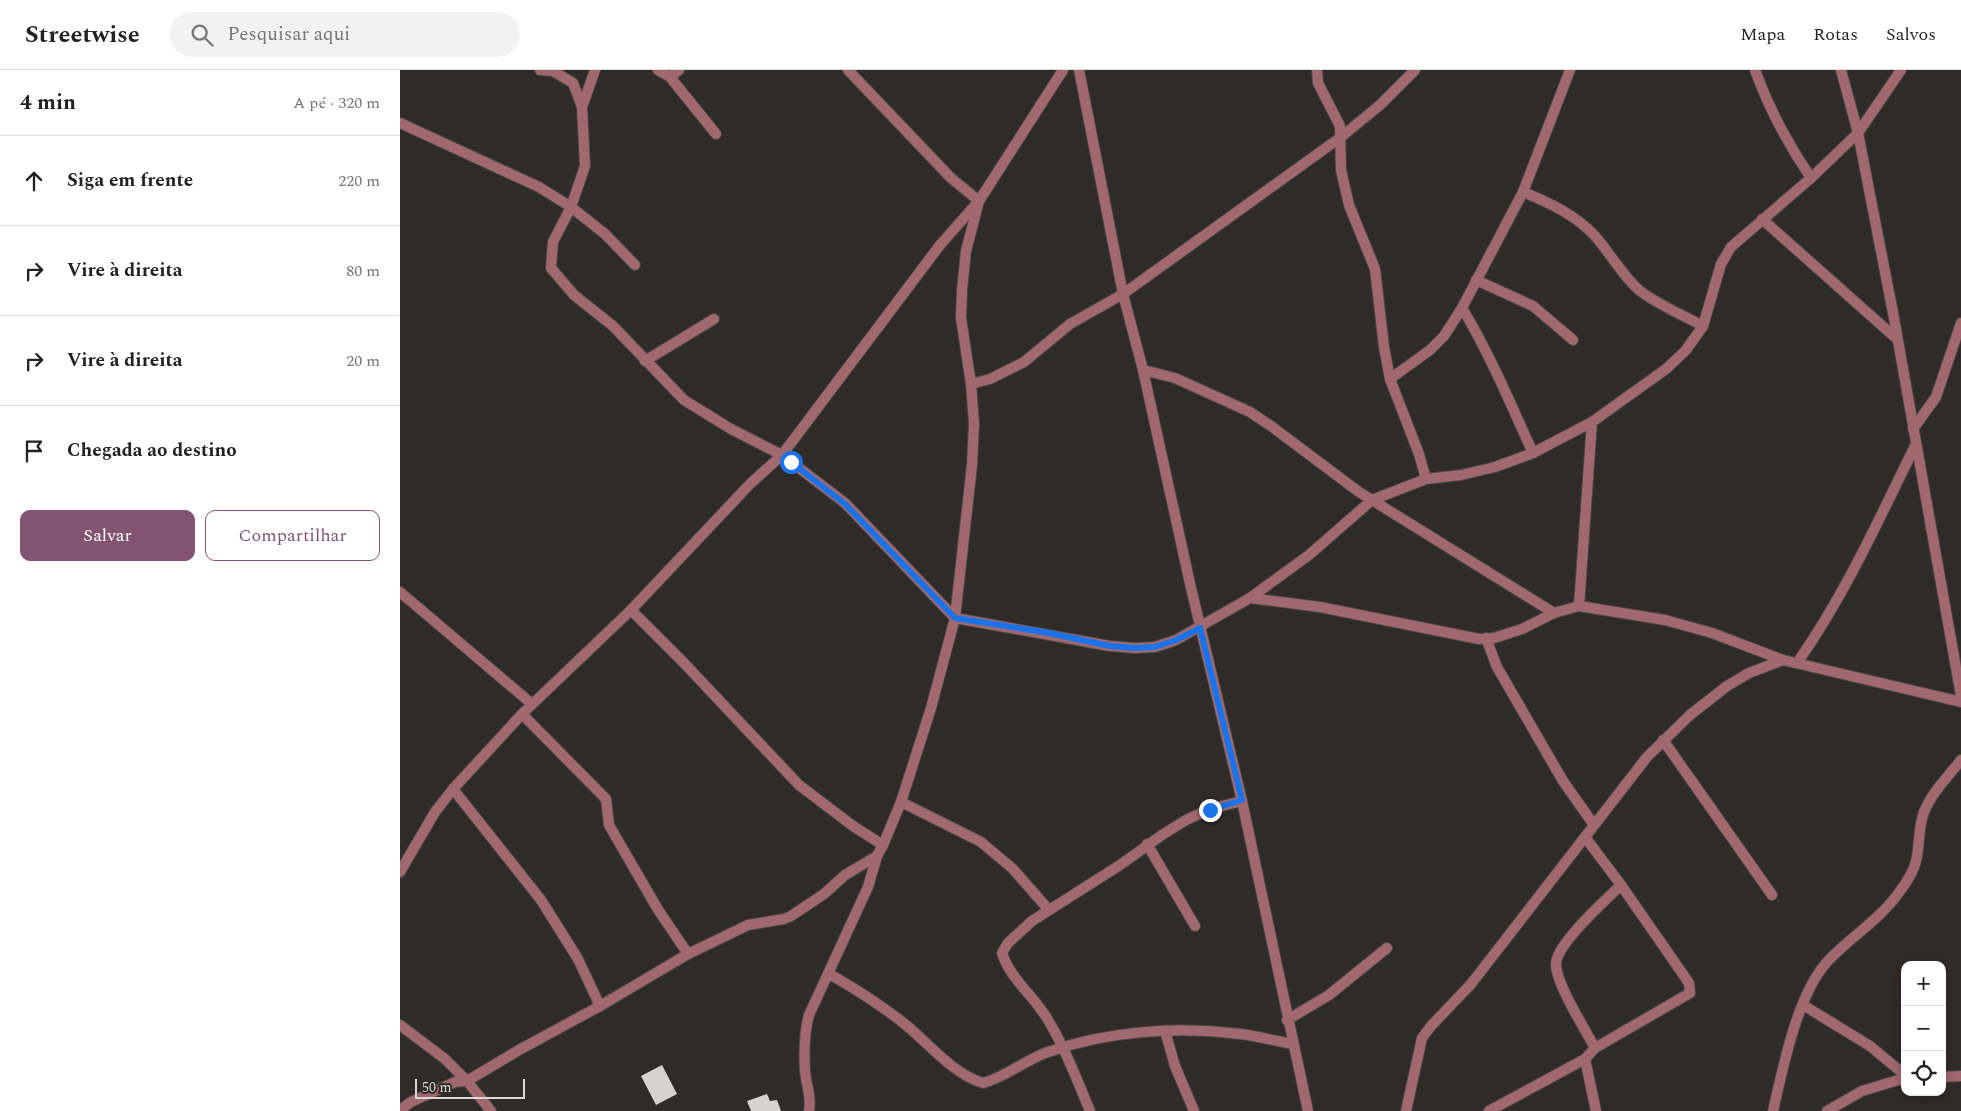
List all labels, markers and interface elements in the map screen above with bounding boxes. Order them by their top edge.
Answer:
search box [170,12,520,57]
text: Streetwise [25,17,140,53]
text: Pesquisar aqui [228,20,350,49]
icon: search [188,21,216,49]
text: Mapa [1740,21,1785,48]
text: Rotas [1813,21,1858,48]
text: Salvos [1886,21,1936,48]
text: 4 min [20,87,76,119]
text: A pé · 320 m [293,91,380,115]
text: Siga em frente [67,166,193,195]
icon: ahead [20,167,48,195]
text: 220 m [338,169,380,193]
text: Vire à direita [67,256,183,285]
icon: right [20,257,48,285]
text: 80 m [346,259,380,283]
text: Vire à direita [67,346,183,375]
icon: right [20,347,48,375]
text: 20 m [346,349,380,373]
text: Chegada ao destino [67,436,237,465]
icon: arrive [20,437,48,465]
route start [780,451,803,474]
button: Salvar [20,510,195,561]
button: Compartilhar [205,510,380,561]
route end [1199,799,1222,822]
map controls [1901,961,1946,1096]
button: + [1901,961,1946,1006]
button: − [1901,1006,1946,1051]
button: locate [1901,1051,1946,1096]
scale bar [415,1076,525,1099]
text: 50 m [422,1077,452,1098]

